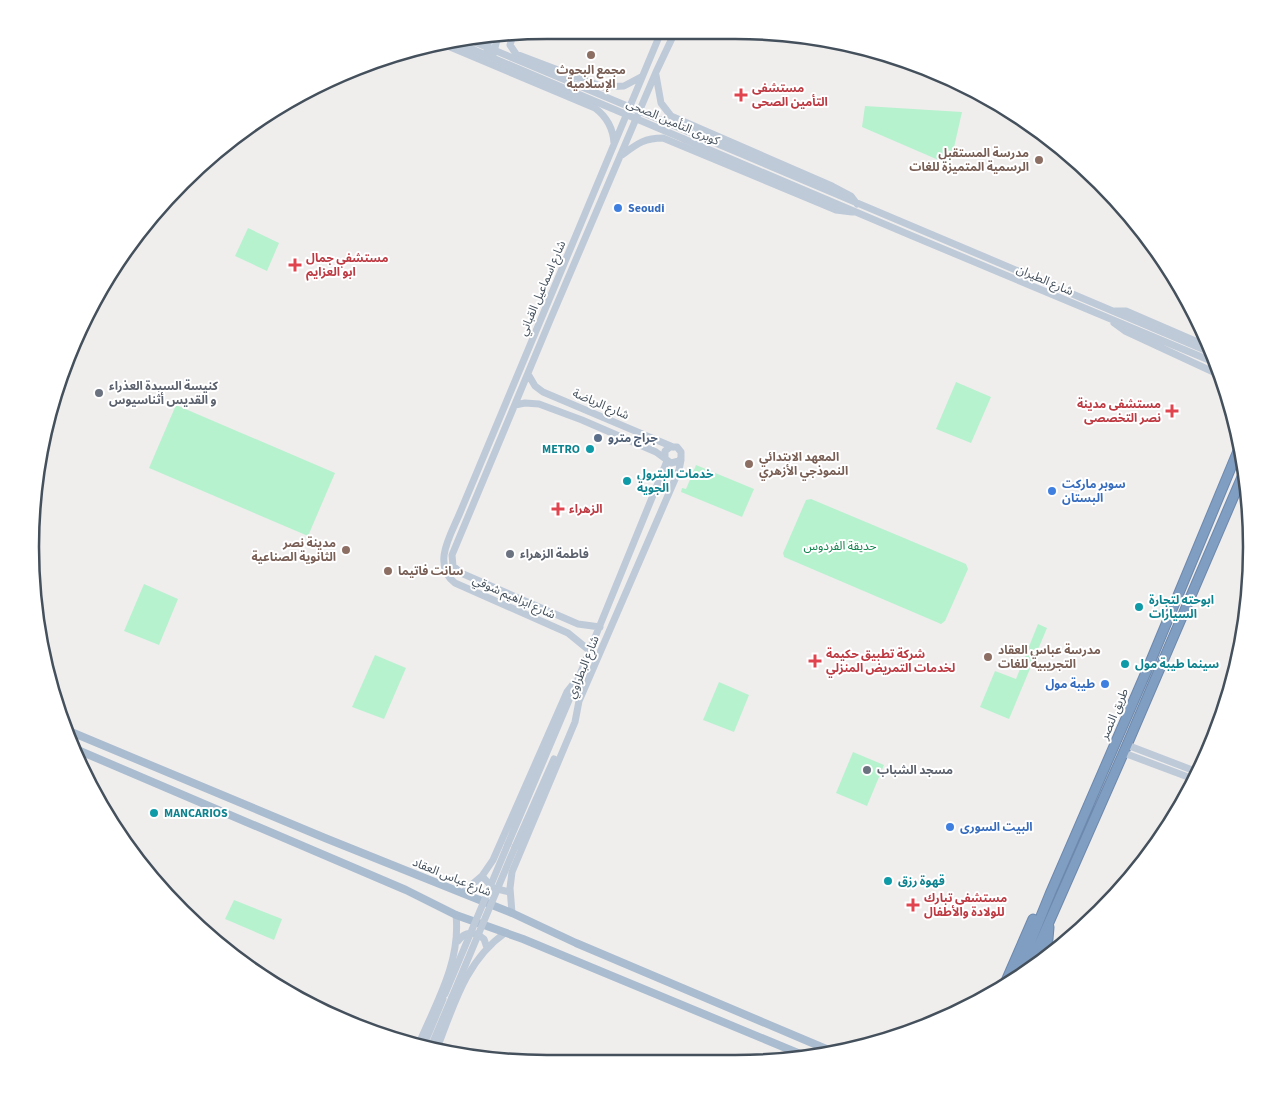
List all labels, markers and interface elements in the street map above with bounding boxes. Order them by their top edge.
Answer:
marker: مجمع البحوث الإسلامية [585,49,597,61]
place label: مجمع البحوث الإسلامية [556,62,626,93]
place label: مستشفى التأمين الصحى [752,80,828,111]
marker: مستشفى التأمين الصحى [734,88,748,102]
street label: كوبرى التأمين الصحى [624,95,723,150]
place label: مدرسة المستقبل الرسمية المتميزة للغات [909,145,1029,176]
marker: مدرسة المستقبل الرسمية المتميزة للغات [1033,154,1045,166]
place label: Seoudi [628,200,665,217]
marker: Seoudi [612,202,624,214]
street label: شارع اسماعيل القباني [515,238,571,339]
place label: مستشفي جمال ابو العزايم [306,250,388,281]
marker: مستشفي جمال ابو العزايم [288,258,302,272]
street label: شارع الطيران [1014,261,1076,300]
place label: كنيسة السيدة العذراء و القديس أثناسيوس [109,378,219,409]
street label: شارع الرياضة [570,385,632,424]
marker: كنيسة السيدة العذراء و القديس أثناسيوس [93,387,105,399]
place label: مستشفى مدينة نصر التخصصى [1077,396,1161,427]
marker: مستشفى مدينة نصر التخصصى [1165,404,1179,418]
place label: جراج مترو [608,430,658,447]
marker: جراج مترو [592,432,604,444]
place label: METRO [542,441,580,458]
marker: METRO [584,443,596,455]
place label: المعهد الابتدائي النموذجي الأزهري [759,449,848,481]
marker: المعهد الابتدائي النموذجي الأزهري [743,458,755,470]
place label: خدمات البترول الجوية [637,466,714,497]
marker: خدمات البترول الجوية [621,475,633,487]
place label: سوبر ماركت البستان [1062,476,1126,507]
marker: سوبر ماركت البستان [1046,485,1058,497]
place label: الزهراء [569,501,602,518]
marker: الزهراء [551,502,565,516]
place label: مدينة نصر الثانوية الصناعية [251,535,336,566]
park label: حديقة الفردوس [803,538,877,555]
marker: مدينة نصر الثانوية الصناعية [340,544,352,556]
place label: فاطمة الزهراء [520,546,589,563]
marker: فاطمة الزهراء [504,548,516,560]
place label: سانت فاتيما [398,563,464,580]
marker: سانت فاتيما [382,565,394,577]
street label: شارع ابراهيم شوقي [469,572,558,624]
place label: ابوحته لتجارة السيارات [1149,592,1214,623]
marker: ابوحته لتجارة السيارات [1133,601,1145,613]
street label: شارع البطراوي [563,633,604,701]
place label: مدرسة عباس العقاد التجريبية للغات [998,642,1101,673]
place label: شركة تطبيق حكيمة لخدمات التمريض المنزلي [826,646,955,678]
marker: مدرسة عباس العقاد التجريبية للغات [982,651,994,663]
marker: شركة تطبيق حكيمة لخدمات التمريض المنزلي [808,654,822,668]
place label: سينما طيبة مول [1135,656,1219,673]
marker: سينما طيبة مول [1119,658,1131,670]
place label: طيبة مول [1045,676,1095,693]
marker: طيبة مول [1099,678,1111,690]
street label: طريق النصر [1096,686,1133,743]
place label: مسجد الشباب [877,762,953,779]
marker: مسجد الشباب [861,764,873,776]
place label: MANCARIOS [164,805,228,822]
marker: MANCARIOS [148,807,160,819]
place label: البيت السورى [960,819,1033,836]
marker: البيت السورى [944,821,956,833]
street label: شارع عباس العقاد [410,854,494,901]
place label: قهوة رزق [898,873,945,890]
marker: قهوة رزق [882,875,894,887]
place label: مستشفى تبارك للولادة والأطفال [924,890,1007,921]
marker: مستشفى تبارك للولادة والأطفال [906,898,920,912]

